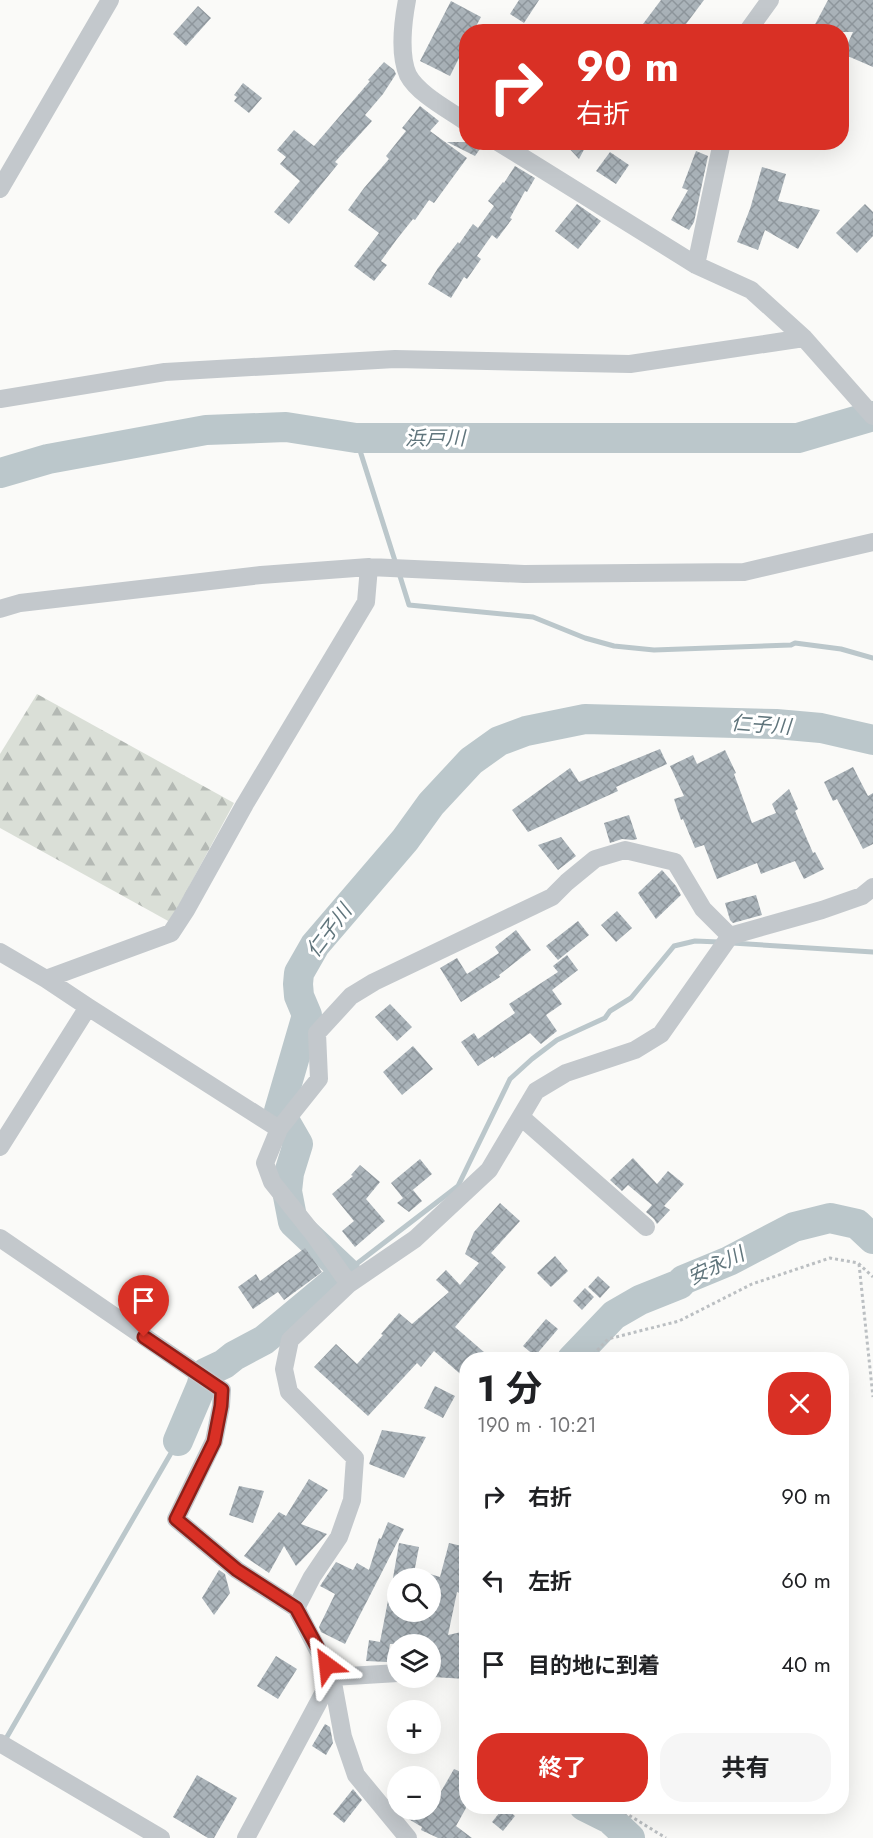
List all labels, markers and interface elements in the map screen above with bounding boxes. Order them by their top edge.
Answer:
text: 90 m [576,36,679,97]
icon: right [477,48,555,126]
text: 右折 [576,94,630,133]
water label: 浜戸川 [405,424,467,453]
water label: 仁子川 [730,708,794,742]
water label: 仁子川 [299,897,360,964]
water label: 安永川 [683,1239,751,1292]
pin [118,1275,169,1337]
icon: arrive [127,1284,160,1317]
text: 1 分 [477,1362,542,1414]
button: close [768,1372,831,1435]
text: 190 m · 10:21 [477,1411,597,1440]
icon: right [477,1480,510,1513]
text: 90 m [781,1480,831,1512]
text: 右折 [528,1481,572,1513]
icon: left [477,1564,510,1597]
text: 60 m [781,1564,831,1596]
text: 左折 [528,1565,572,1597]
map controls [387,1568,441,1820]
button: search [387,1568,441,1622]
position arrow [295,1633,359,1697]
button: layers [387,1634,441,1688]
icon: arrive [477,1648,510,1681]
text: 40 m [781,1648,831,1680]
text: 目的地に到着 [528,1649,660,1681]
button: + [387,1700,441,1754]
button: 終了 [477,1733,648,1802]
button: 共有 [660,1733,831,1802]
button: − [387,1766,441,1820]

